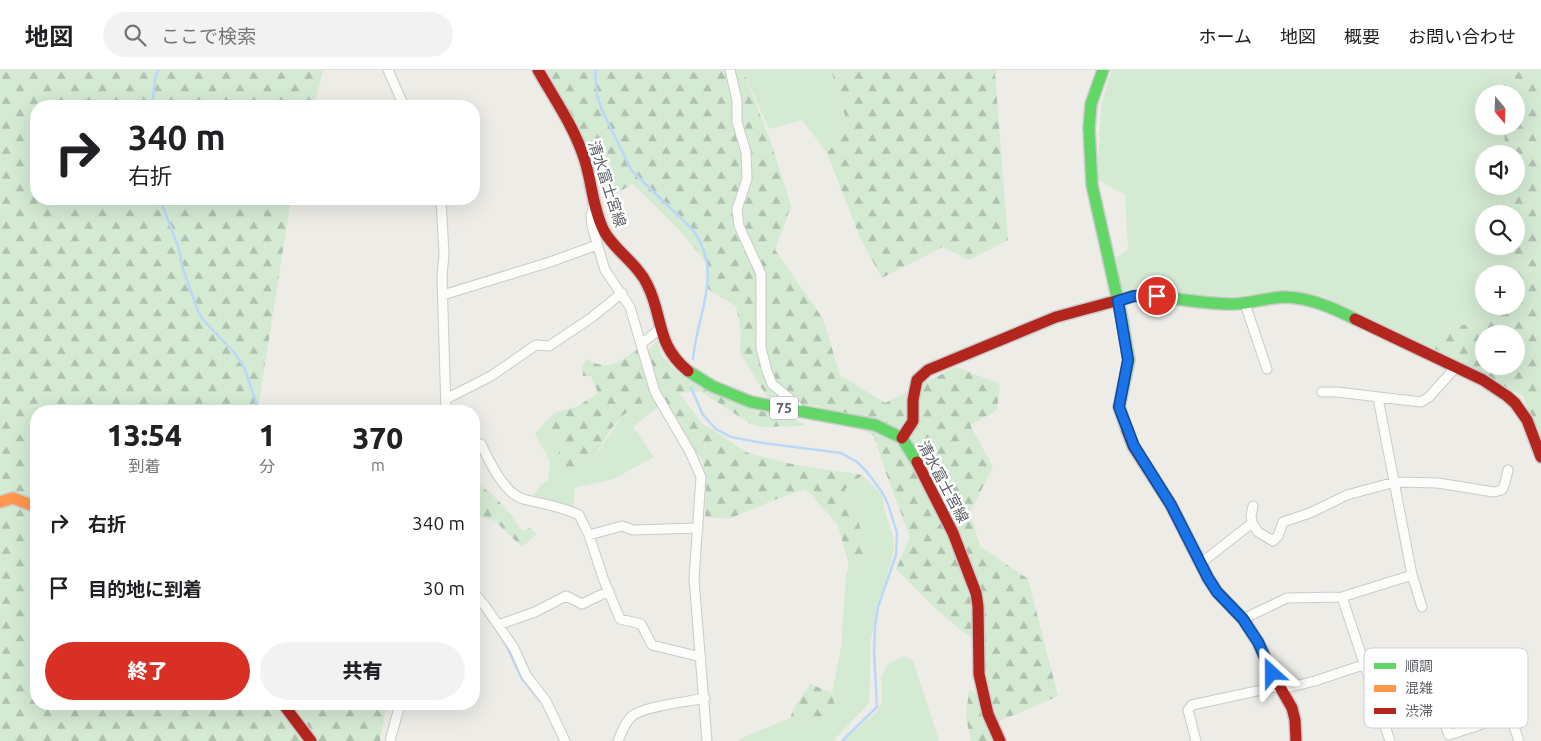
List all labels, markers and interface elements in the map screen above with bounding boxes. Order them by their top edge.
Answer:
search box [103,12,453,57]
icon: search [121,21,149,49]
text: 地図 [25,23,73,50]
text: ここで検索 [161,25,256,47]
text: ホーム [1199,26,1252,46]
text: 地図 [1280,26,1316,46]
text: 概要 [1344,26,1380,46]
text: お問い合わせ [1408,26,1516,46]
north arrow [1475,85,1525,135]
map controls [1475,85,1525,375]
text: 340 m [128,117,226,157]
icon: right [45,120,110,185]
street label: 清水富士宮線 [585,138,629,229]
button: sound [1475,145,1525,195]
text: 右折 [128,163,172,188]
button: search [1475,205,1525,255]
button: + [1475,265,1525,315]
pin [1136,275,1178,317]
icon: arrive [1143,282,1171,310]
button: − [1475,325,1525,375]
road number: 75 [770,396,798,419]
text: 13:54 [107,418,182,452]
text: 1 [259,418,276,452]
text: 370 [352,421,403,455]
street label: 清水富士宮線 [915,438,972,525]
text: m [371,456,385,474]
text: 到着 [128,457,160,475]
text: 分 [259,457,275,475]
icon: right [45,509,73,537]
text: 340 m [412,512,465,534]
text: 右折 [88,513,126,535]
icon: arrive [45,574,73,602]
text: 30 m [423,577,465,599]
text: 目的地に到着 [88,578,202,600]
button: 終了 [45,642,250,700]
button: 共有 [260,642,465,700]
position arrow [1245,646,1297,698]
legend [1364,648,1528,728]
text: 順調 [1405,658,1433,674]
text: 混雑 [1405,680,1433,696]
text: 渋滞 [1405,703,1433,719]

